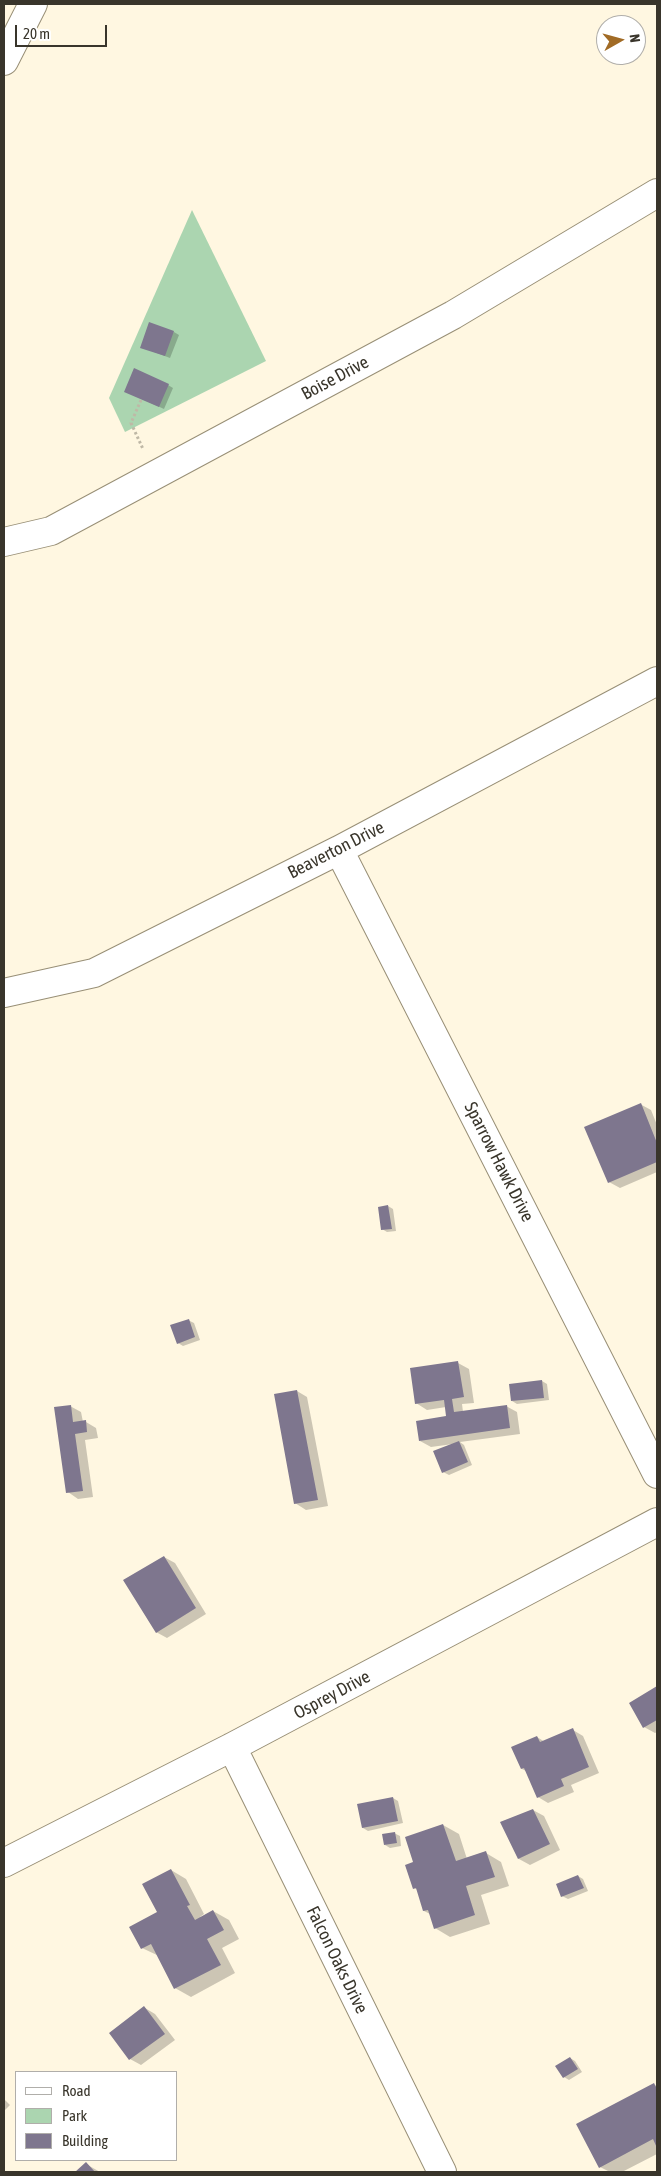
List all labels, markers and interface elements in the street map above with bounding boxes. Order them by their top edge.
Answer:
scale bar [18,15,110,47]
north arrow [596,15,646,65]
text: 20 m [23,25,50,42]
text: N [626,33,643,43]
street label: Boise Drive [298,351,372,405]
street label: Beaverton Drive [284,816,388,884]
street label: Sparrow Hawk Drive [460,1099,538,1225]
street label: Osprey Drive [290,1666,374,1724]
street label: Falcon Oaks Drive [302,1903,372,2017]
legend [15,2071,178,2161]
text: Road [62,2082,91,2099]
text: Park [62,2107,87,2124]
text: Building [62,2132,108,2149]

